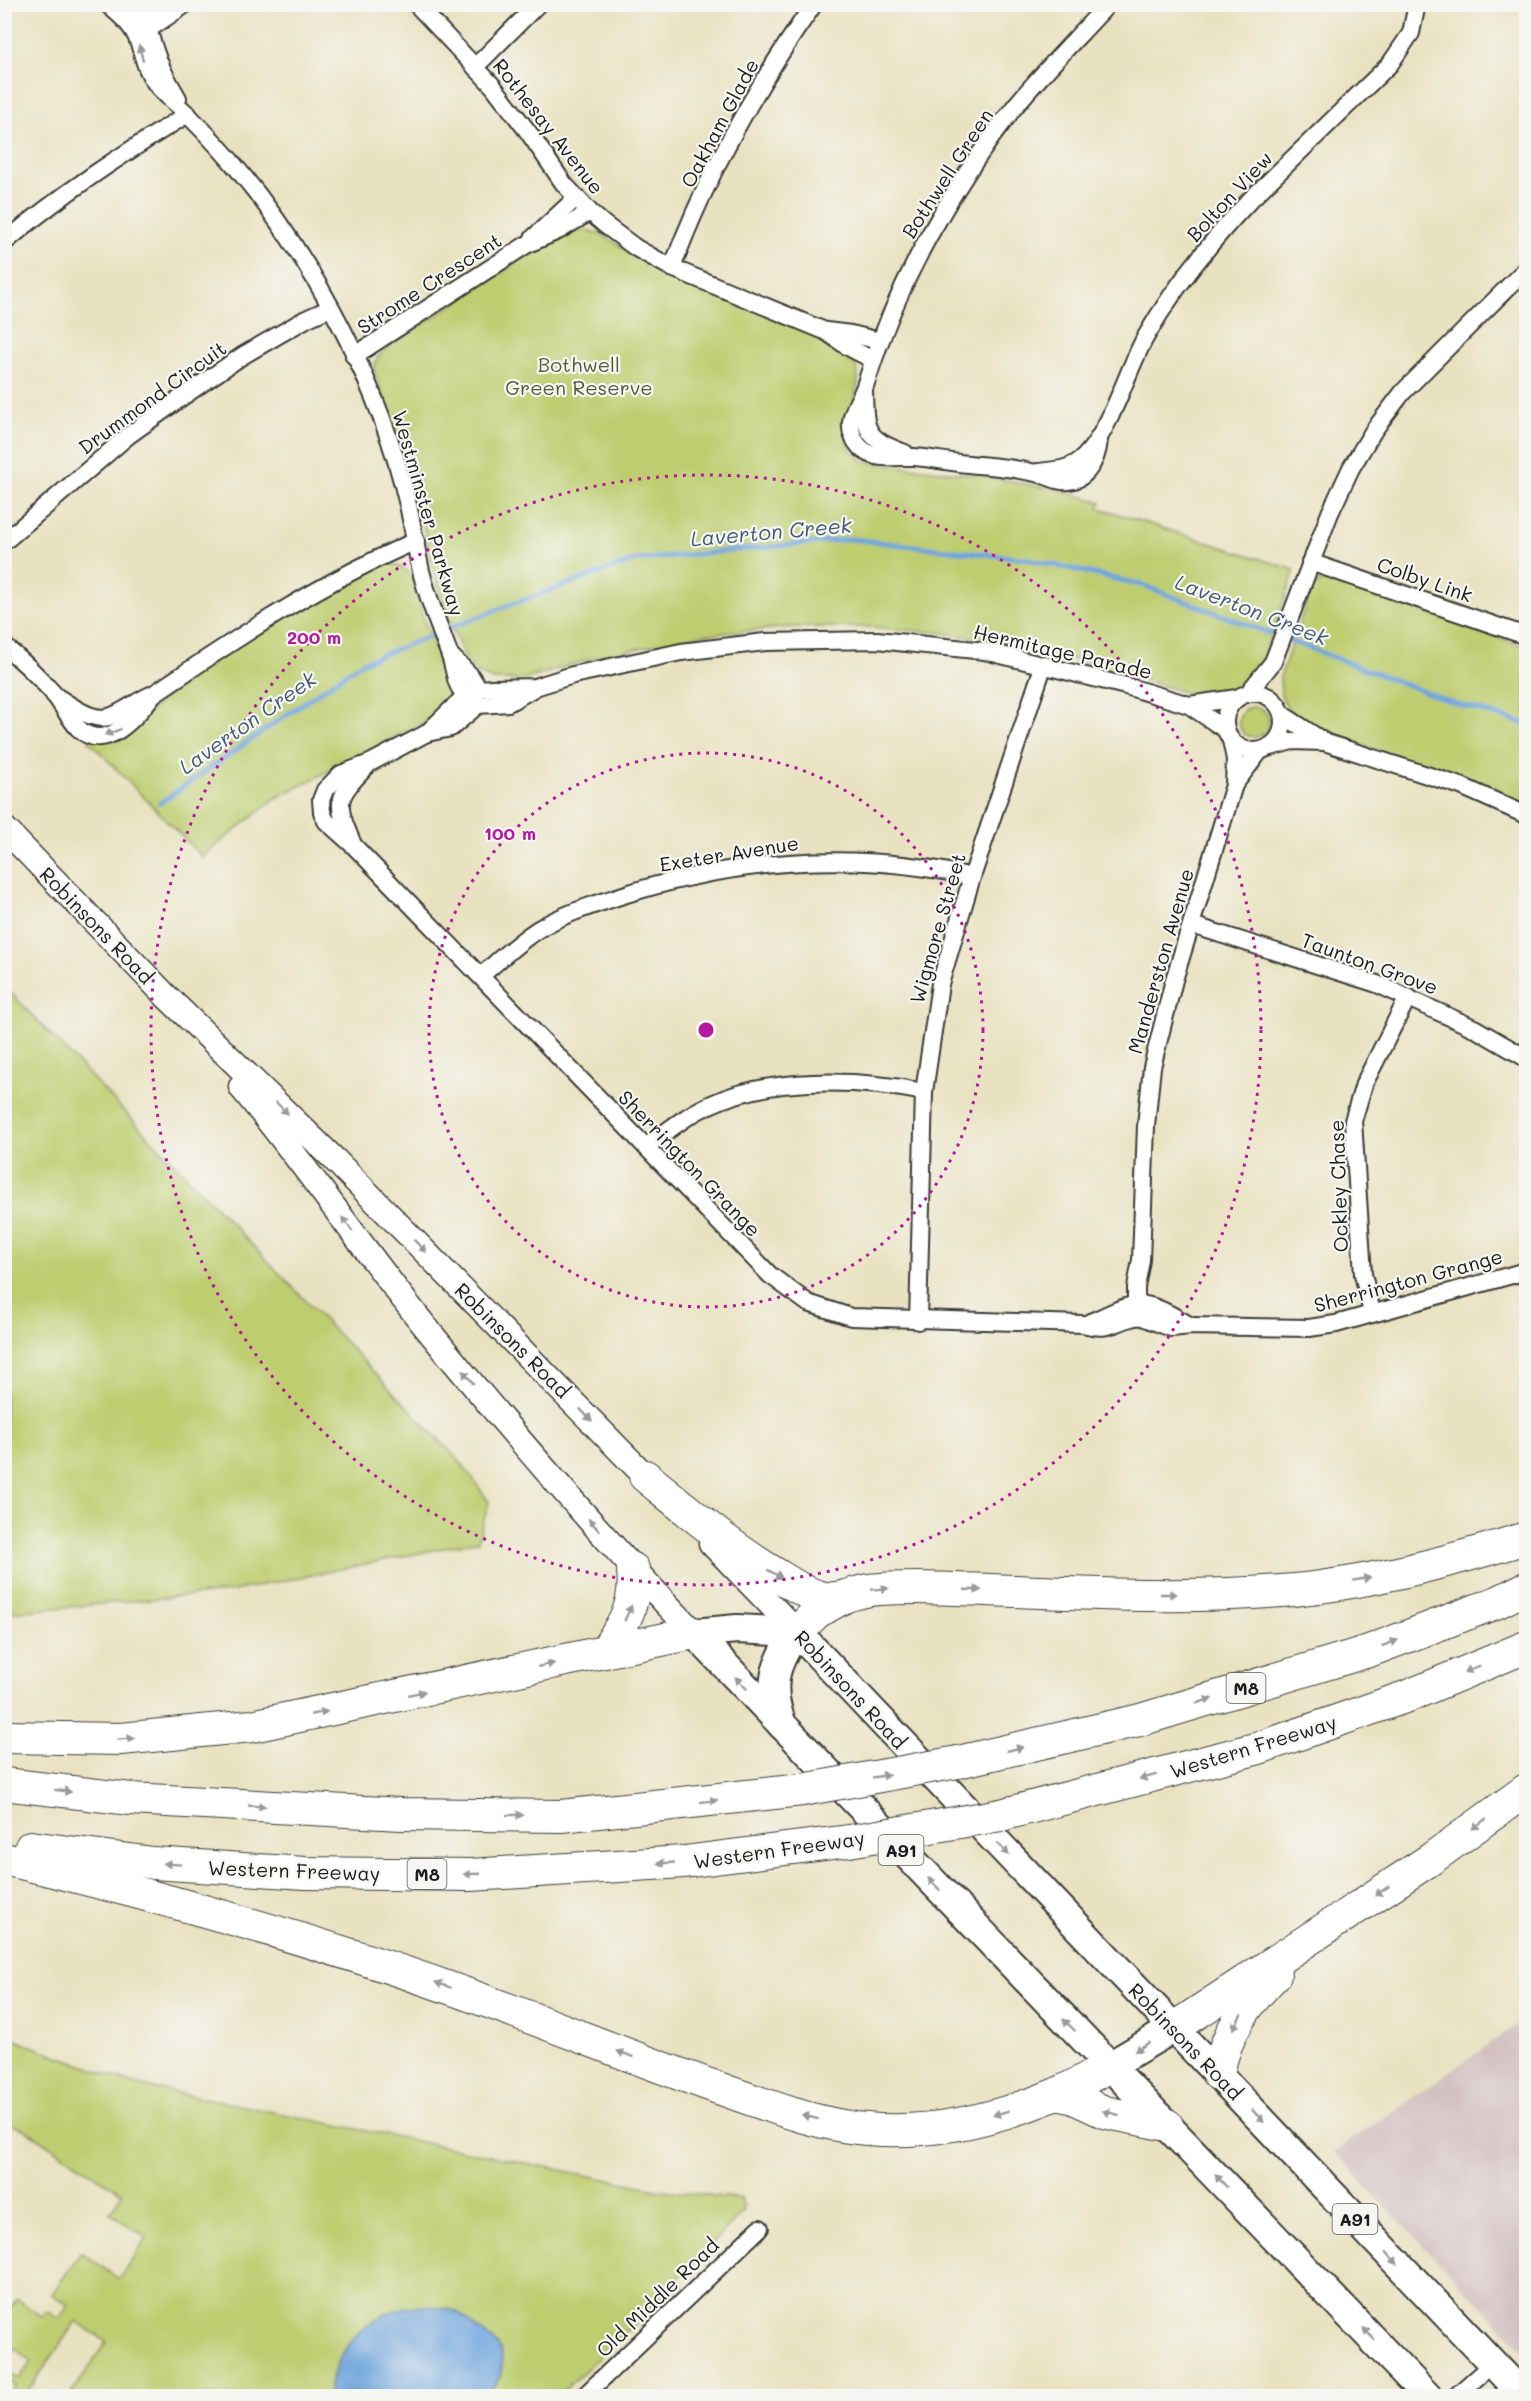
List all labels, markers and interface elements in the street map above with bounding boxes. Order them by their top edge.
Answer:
one-way arrow [135,44,145,62]
street label: Rothesay Avenue [488,53,610,199]
street label: Oakham Glade [674,54,764,192]
street label: Bothwell Green [895,103,999,243]
street label: Bolton View [1181,145,1277,247]
street label: Strome Crescent [352,227,506,339]
street label: Drummond Circuit [73,335,231,459]
park label: Bothwell Green Reserve [505,351,653,400]
street label: Westminster Parkway [387,407,471,619]
water label: Laverton Creek [689,510,853,551]
street label: Colby Link [1374,551,1476,607]
water label: Laverton Creek [1172,567,1333,651]
street label: Hermitage Parade [971,618,1155,684]
text: 200 m [287,625,341,649]
water label: Laverton Creek [173,664,322,779]
one-way arrow [103,727,121,737]
text: 100 m [484,821,536,845]
street label: Exeter Avenue [657,829,801,877]
street label: Wigmore Street [903,850,971,1006]
street label: Robinsons Road [34,861,160,989]
street label: Manderston Avenue [1121,865,1199,1057]
street label: Taunton Grove [1298,926,1442,1000]
centre of rings [696,1020,716,1040]
street label: Sherrington Grange [613,1084,767,1242]
one-way arrow [275,1101,289,1115]
street label: Ockley Chase [1323,1119,1353,1253]
one-way arrow [341,1216,353,1232]
one-way arrow [413,1239,427,1254]
street label: Sherrington Grange [1311,1242,1505,1318]
street label: Robinsons Road [450,1277,576,1403]
one-way arrow [462,1370,475,1385]
one-way arrow [579,1408,593,1423]
one-way arrow [588,1518,601,1533]
one-way arrow [767,1569,784,1579]
one-way arrow [1353,1574,1372,1583]
one-way arrow [871,1584,890,1594]
one-way arrow [964,1585,983,1594]
one-way arrow [1159,1589,1178,1599]
one-way arrow [623,1603,633,1621]
street label: Robinsons Road [789,1624,913,1754]
one-way arrow [1381,1638,1399,1648]
one-way arrow [536,1660,555,1669]
one-way arrow [1463,1664,1481,1674]
road number: M8 [1226,1673,1266,1703]
one-way arrow [734,1675,748,1690]
one-way arrow [408,1688,427,1697]
one-way arrow [1195,1696,1213,1705]
one-way arrow [310,1708,329,1717]
street label: Western Freeway [1167,1708,1339,1784]
one-way arrow [116,1734,135,1743]
one-way arrow [1005,1743,1024,1753]
one-way arrow [871,1771,890,1780]
one-way arrow [1139,1772,1157,1782]
one-way arrow [53,1786,72,1796]
one-way arrow [700,1796,719,1806]
one-way arrow [247,1801,266,1810]
one-way arrow [505,1810,524,1820]
one-way arrow [1472,1818,1488,1830]
street label: Western Freeway [692,1824,866,1874]
road number: A91 [878,1835,924,1865]
one-way arrow [995,1842,1009,1856]
street label: Western Freeway [207,1854,381,1886]
one-way arrow [162,1859,181,1869]
road number: M8 [408,1859,446,1889]
one-way arrow [657,1859,676,1868]
one-way arrow [462,1870,481,1879]
one-way arrow [928,1877,941,1892]
one-way arrow [1375,1885,1391,1897]
street label: Robinsons Road [1123,1977,1249,2105]
one-way arrow [433,1980,451,1990]
one-way arrow [1232,2014,1242,2031]
one-way arrow [1061,2018,1076,2032]
one-way arrow [1134,2041,1150,2052]
one-way arrow [616,2049,634,2058]
one-way arrow [1101,2108,1120,2118]
one-way arrow [992,2109,1010,2118]
one-way arrow [1251,2109,1265,2124]
one-way arrow [800,2112,818,2121]
one-way arrow [1214,2174,1228,2189]
road number: A91 [1332,2204,1378,2234]
street label: Old Middle Road [590,2232,724,2362]
one-way arrow [1385,2250,1398,2265]
one-way arrow [1362,2328,1376,2342]

